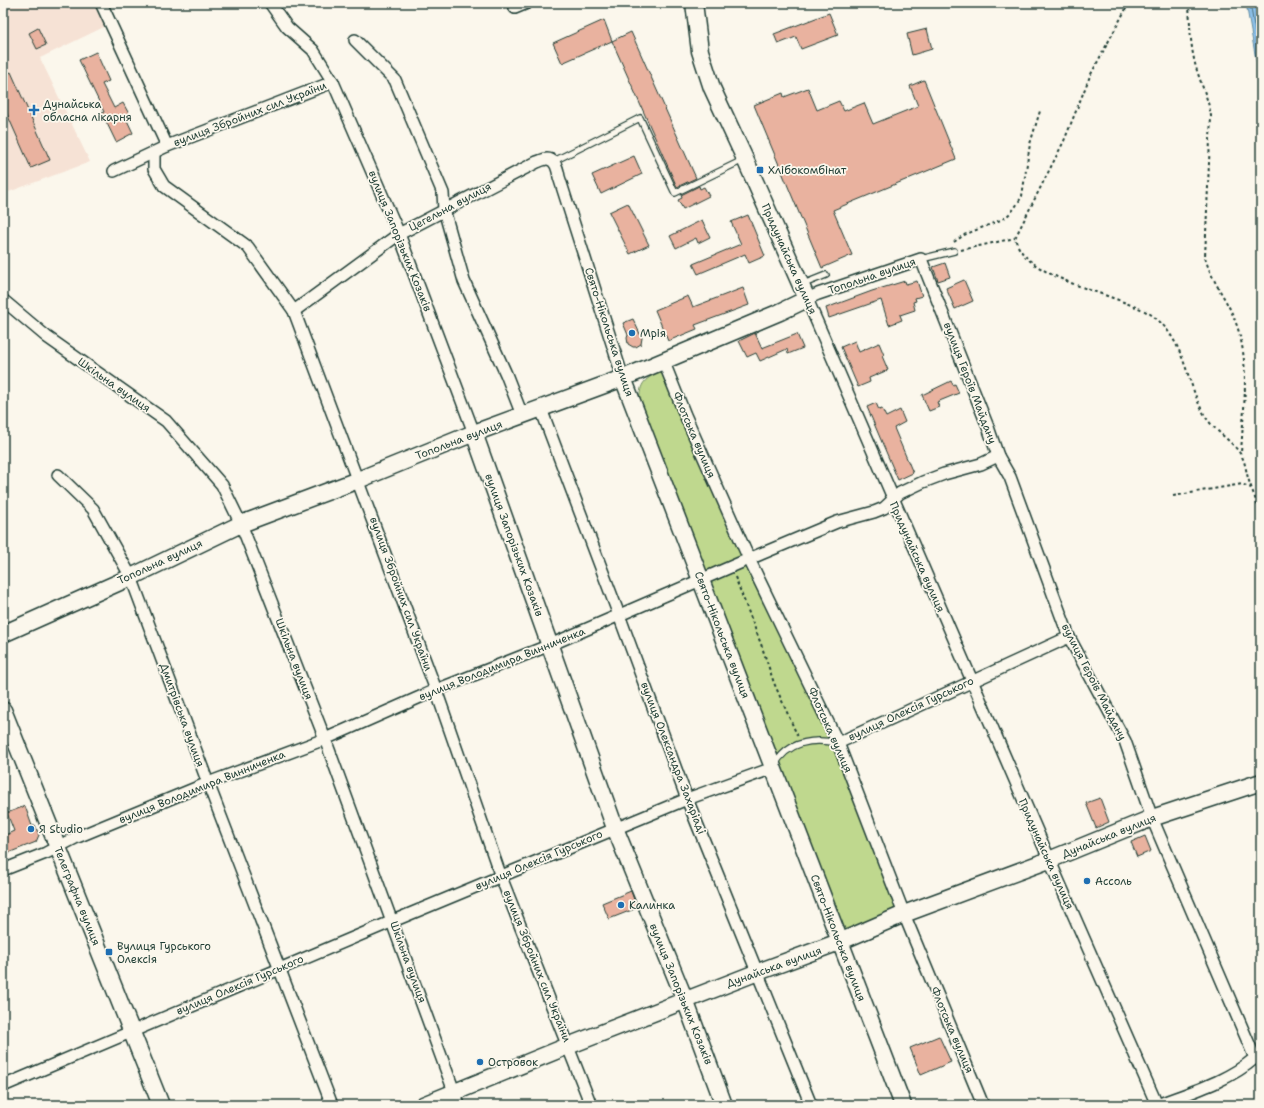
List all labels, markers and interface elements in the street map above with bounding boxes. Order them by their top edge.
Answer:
street label: вулиця Збройних сил України [171,78,329,150]
place label: Дунайська обласна лікарня [43,97,132,125]
marker: Дунайська обласна лікарня [28,104,40,116]
place label: Хлібокомбінат [768,163,847,178]
marker: Хлібокомбінат [755,165,765,175]
street label: вулиця Запорізьких Козаків [365,168,435,314]
street label: Цегельна вулиця [406,179,494,235]
street label: Придунайська вулиця [758,201,820,317]
street label: Топольна вулиця [826,254,918,298]
street label: Свято-Нікольська вулиця [581,266,637,398]
street label: вулиця Героїв Майдану [940,320,1000,446]
place label: Мрія [640,326,666,341]
marker: Мрія [627,328,637,338]
street label: Шкільна вулиця [74,354,154,416]
street label: Флотська вулиця [669,390,719,480]
street label: Топольна вулиця [413,417,505,463]
street label: вулиця Запорізьких Козаків [481,472,547,619]
street label: Придунайська вулиця [886,499,948,615]
street label: вулиця Збройних сил України [366,515,436,673]
street label: Топольна вулиця [115,536,205,588]
street label: Свято-Нікольська вулиця [691,569,753,701]
street label: Шкільна вулиця [272,616,316,702]
street label: вулиця Героїв Майдану [1058,621,1130,743]
street label: вулиця Володимира Винниченка [417,624,588,704]
street label: Дмитрівська вулиця [156,661,208,769]
street label: вулиця Олексія Гурського [846,673,977,745]
street label: вулиця Олександра Захаріаді [637,680,709,836]
street label: Флотська вулиця [804,685,856,775]
street label: вулиця Володимира Винниченка [117,747,288,827]
street label: Придунайська вулиця [1015,796,1077,912]
street label: Дунайська вулиця [1060,810,1158,862]
place label: Я Studio [39,822,83,837]
marker: Я Studio [26,824,36,834]
street label: вулиця Олексія Гурського [473,826,605,894]
street label: Телеграфна вулиця [50,844,104,948]
street label: Свято-Нікольська вулиця [807,872,869,1004]
place label: Ассоль [1095,874,1132,889]
marker: Ассоль [1082,876,1092,886]
street label: вулиця Збройних сил України [500,888,574,1044]
place label: Калинка [629,898,675,913]
marker: Калинка [616,900,626,910]
street label: Шкільна вулиця [386,919,430,1005]
street label: вулиця Запорізьких Козаків [646,921,716,1067]
place label: Вулиця Гурського Олексія [117,939,211,967]
street label: Дунайська вулиця [724,943,824,991]
marker: Вулиця Гурського Олексія [104,947,114,957]
street label: вулиця Олексія Гурського [174,951,306,1019]
street label: Флотська вулиця [927,985,977,1075]
place label: Островок [488,1055,538,1070]
marker: Островок [475,1057,485,1067]

